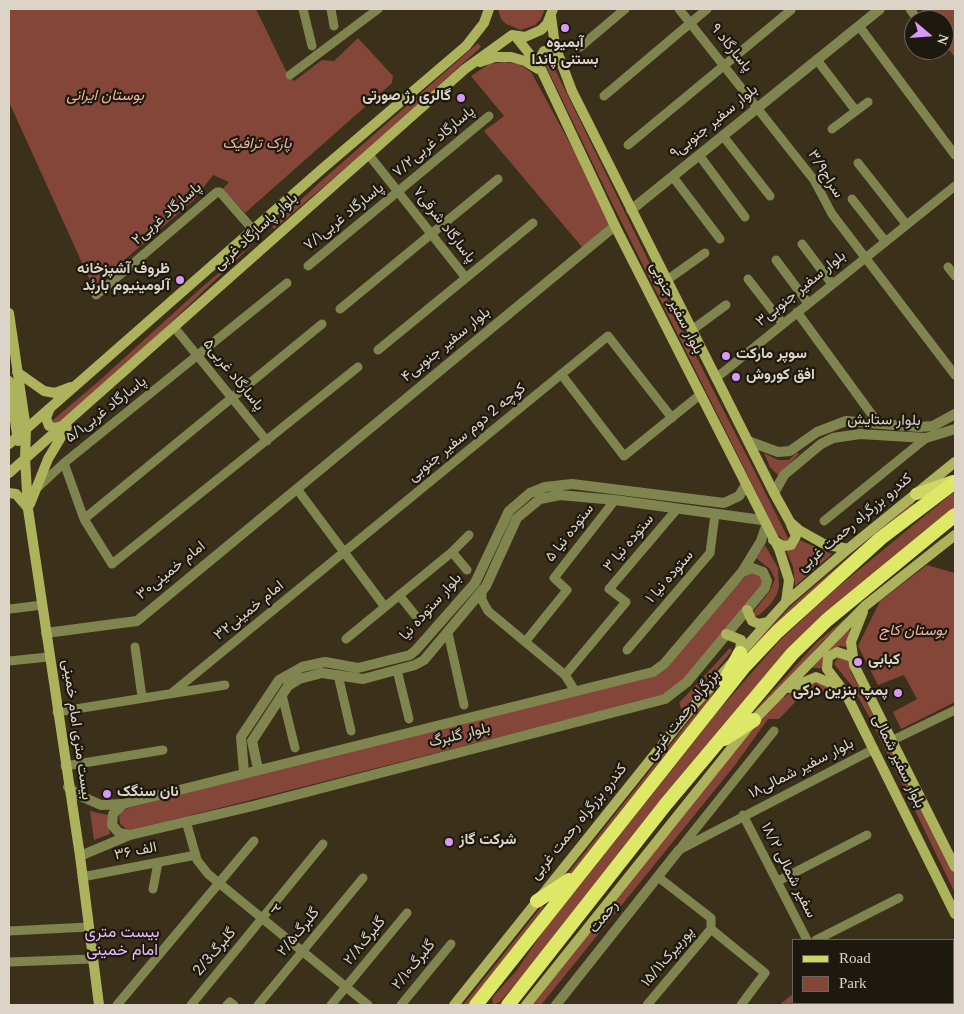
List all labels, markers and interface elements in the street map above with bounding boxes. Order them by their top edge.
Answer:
north arrow [904,10,954,60]
street label: پاسارگاد ۹ [705,21,755,77]
marker: آبمیوه بستنی پاندا [559,22,571,34]
text: N [934,32,951,47]
place label: آبمیوه بستنی پاندا [531,36,599,71]
street label: بلوار سفیر جنوبی۹ [667,82,763,164]
park label: بوستان ایرانی [66,89,144,107]
place label: گالری رژ صورتی [362,89,451,107]
marker: گالری رژ صورتی [455,92,467,104]
street label: پاسارگاد غربی۷/۲ [390,103,480,183]
park label: پارک ترافیک [223,137,291,155]
street label: سراج۳/۹ [802,148,846,202]
street label: پاسارگاد غربی۲ [129,180,207,250]
street label: پاسارگاد غربی۷/۱ [301,180,389,256]
street label: پاسارگاد شرقی۷ [408,184,478,268]
street label: بلوار پاسارگاد غربی [211,190,303,276]
street label: بلوار سفیر جنوبی۳ [753,248,851,332]
street label: بلوار سفیر جنوبی [644,260,706,358]
place label: ظروف آشپزخانه آلومینیوم باربُد [77,262,170,297]
marker: ظروف آشپزخانه آلومینیوم باربُد [174,274,186,286]
street label: بلوار سفیر جنوبی۴ [399,305,495,387]
street label: پاسارگاد غربی۵ [197,336,267,416]
place label: سوپر مارکت [736,347,807,365]
marker: سوپر مارکت [720,350,732,362]
place label: افق کوروش [746,368,815,386]
marker: افق کوروش [730,371,742,383]
street label: پاسارگاد غربی۵/۱ [63,374,151,448]
street label: کوچه 2 دوم سفیر جنوبی [405,381,531,487]
street label: بلوار ستایش [847,412,921,432]
street label: کندرو بزرگراه رحمت غربی [795,471,917,577]
street label: ستوده نیا ۵ [543,501,599,567]
street label: ستوده نیا ۳ [601,512,659,576]
street label: امام خمینی۳۰ [134,539,210,605]
street label: ستوده نیا ۱ [643,548,699,608]
street label: بلوار ستوده نیا [397,571,467,645]
street label: امام خمینی۳۲ [211,578,289,646]
park label: بوستان کاج [879,624,947,642]
place label: کبابی [868,653,900,671]
marker: کبابی [852,656,864,668]
street label: بیست متری امام خمینی [56,659,94,801]
street label: بزرگراه رحمت غربی [643,668,725,764]
place label: پمپ بنزین درکی [793,684,888,702]
marker: پمپ بنزین درکی [892,687,904,699]
street label: بلوار سفیر شمالی [867,712,927,812]
street label: بلوار گلبرگ [427,721,493,753]
street label: بلوار سفیر شمالی۱۸ [747,736,857,804]
street label: کندرو بزرگراه رحمت غربی [528,761,632,885]
place label: نان سنگک [117,785,179,803]
marker: نان سنگک [101,788,113,800]
street label: سفیر شمالی ۱۸/۲ [755,820,819,922]
place label: شرکت گاز [459,833,517,851]
marker: شرکت گاز [443,836,455,848]
street label: ۳۶ الف [113,840,159,866]
street label: رحمت [587,898,623,938]
street label: ۲ [265,902,283,920]
street label: گلبرگ۲/۵ [275,905,325,961]
street label: گلبرگ۲/۸ [341,914,391,970]
district label: بیست متری امام خمینی [85,924,159,962]
street label: پوربیرک۱۵/۱۱ [639,924,699,992]
street label: 2/3گلبرگ [191,925,241,981]
street label: گلبرگ۲/۱۰ [389,937,441,995]
legend [792,939,954,1004]
text: Road [839,950,871,966]
text: Park [839,975,867,991]

